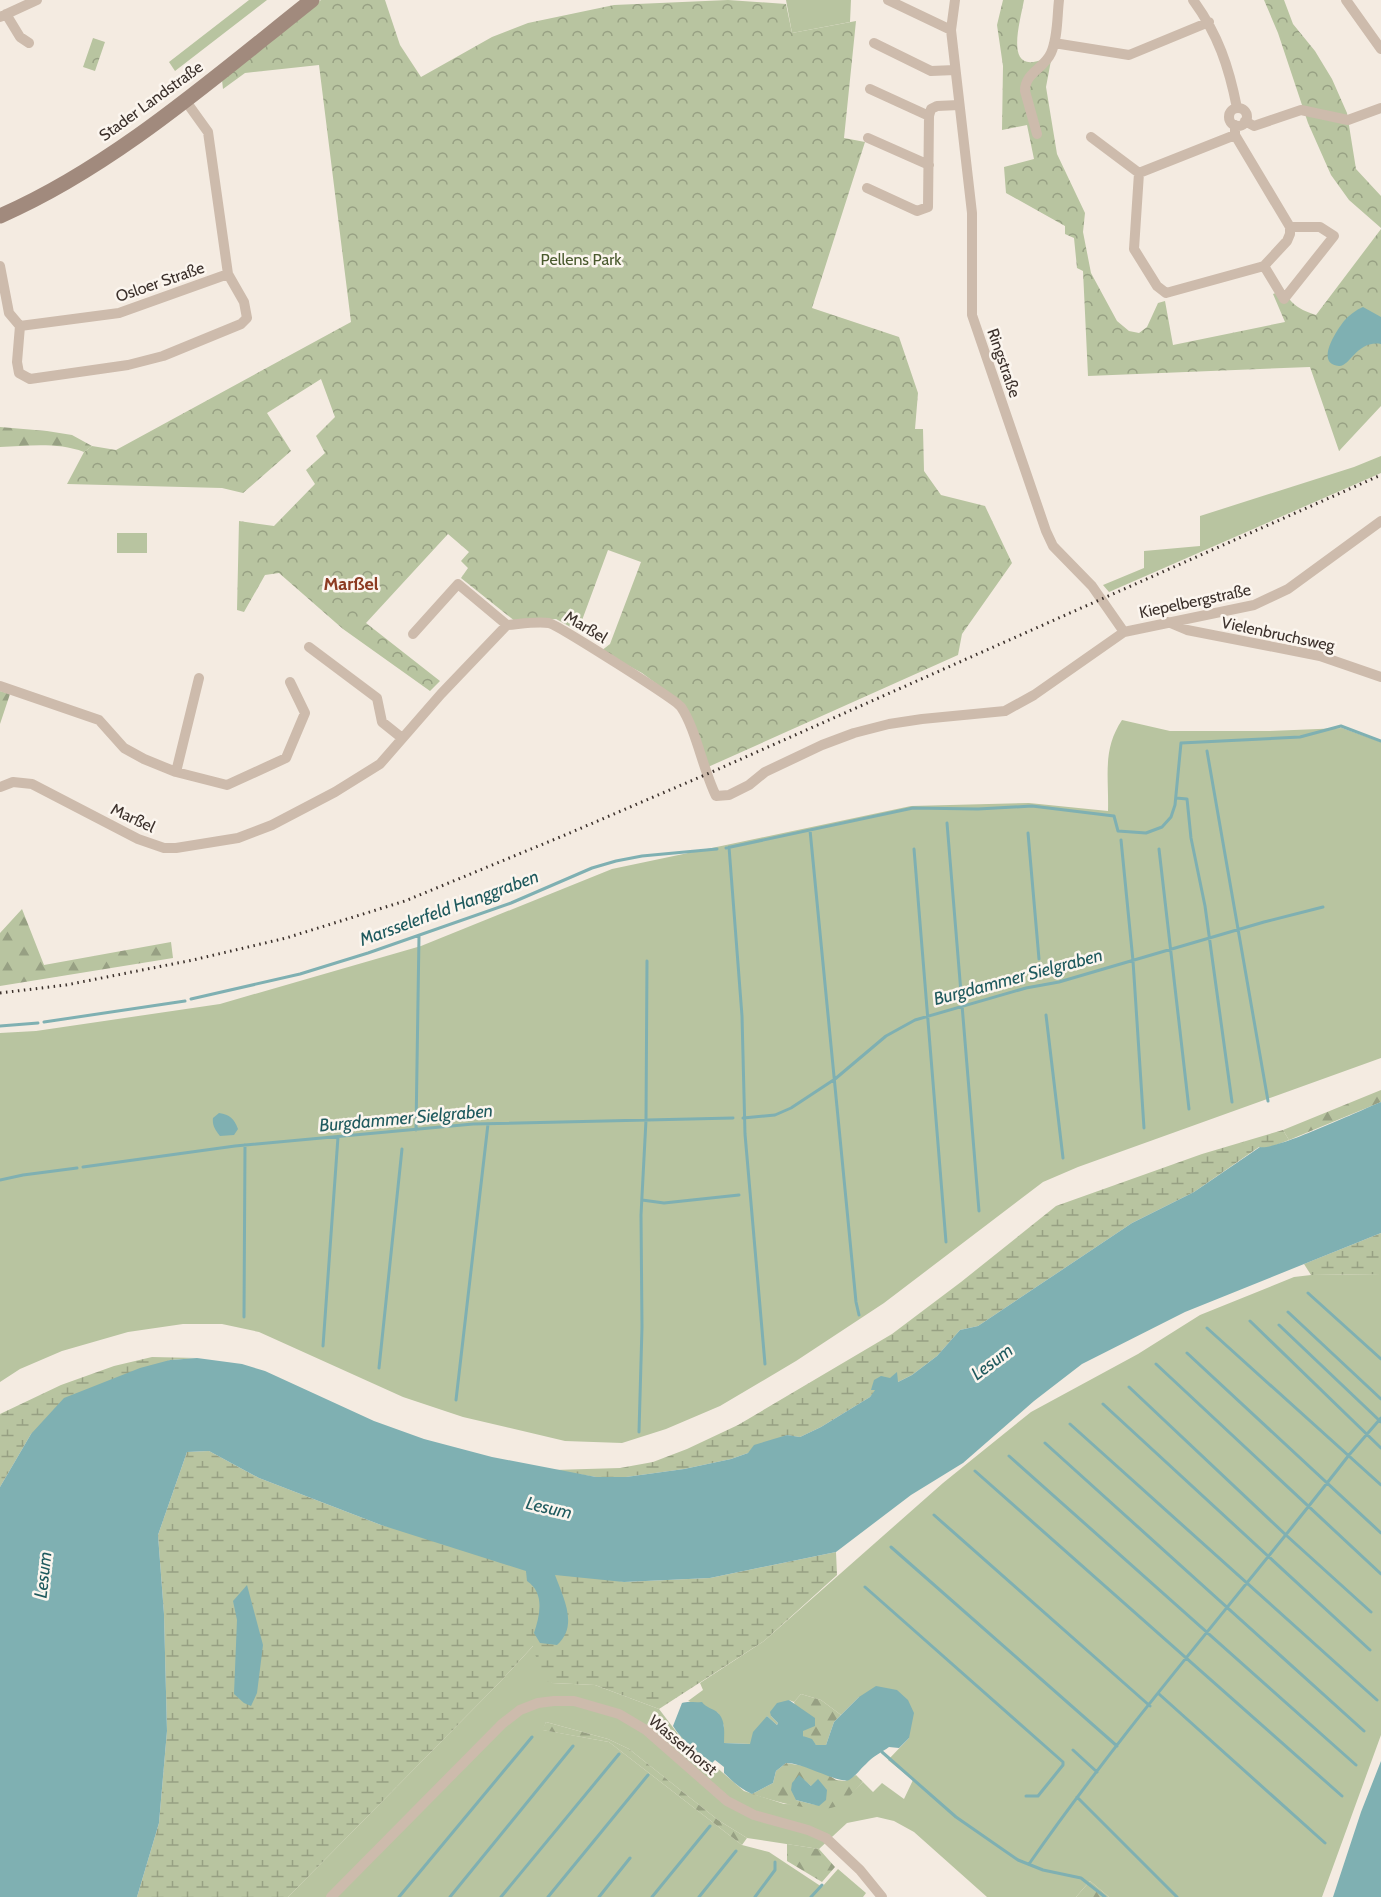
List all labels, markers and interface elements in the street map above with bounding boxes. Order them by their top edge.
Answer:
street label: Stader Landstraße [95,57,207,145]
park label: Pellens Park [541,250,622,269]
street label: Osloer Straße [113,258,207,306]
street label: Ringstraße [983,326,1025,400]
district label: Marßel [323,573,379,595]
street label: Kiepelbergstraße [1137,580,1253,622]
street label: Marßel [561,607,611,647]
street label: Vielenbruchsweg [1220,613,1337,656]
street label: Marßel [108,799,158,837]
water label: Marsselerfeld Hanggraben [355,865,542,951]
water label: Burgdammer Sielgraben [931,944,1105,1010]
water label: Burgdammer Sielgraben [318,1099,494,1137]
water label: Lesum [967,1339,1017,1385]
water label: Lesum [524,1492,574,1524]
water label: Lesum [30,1551,56,1599]
street label: Wasserhorst [645,1711,721,1779]

